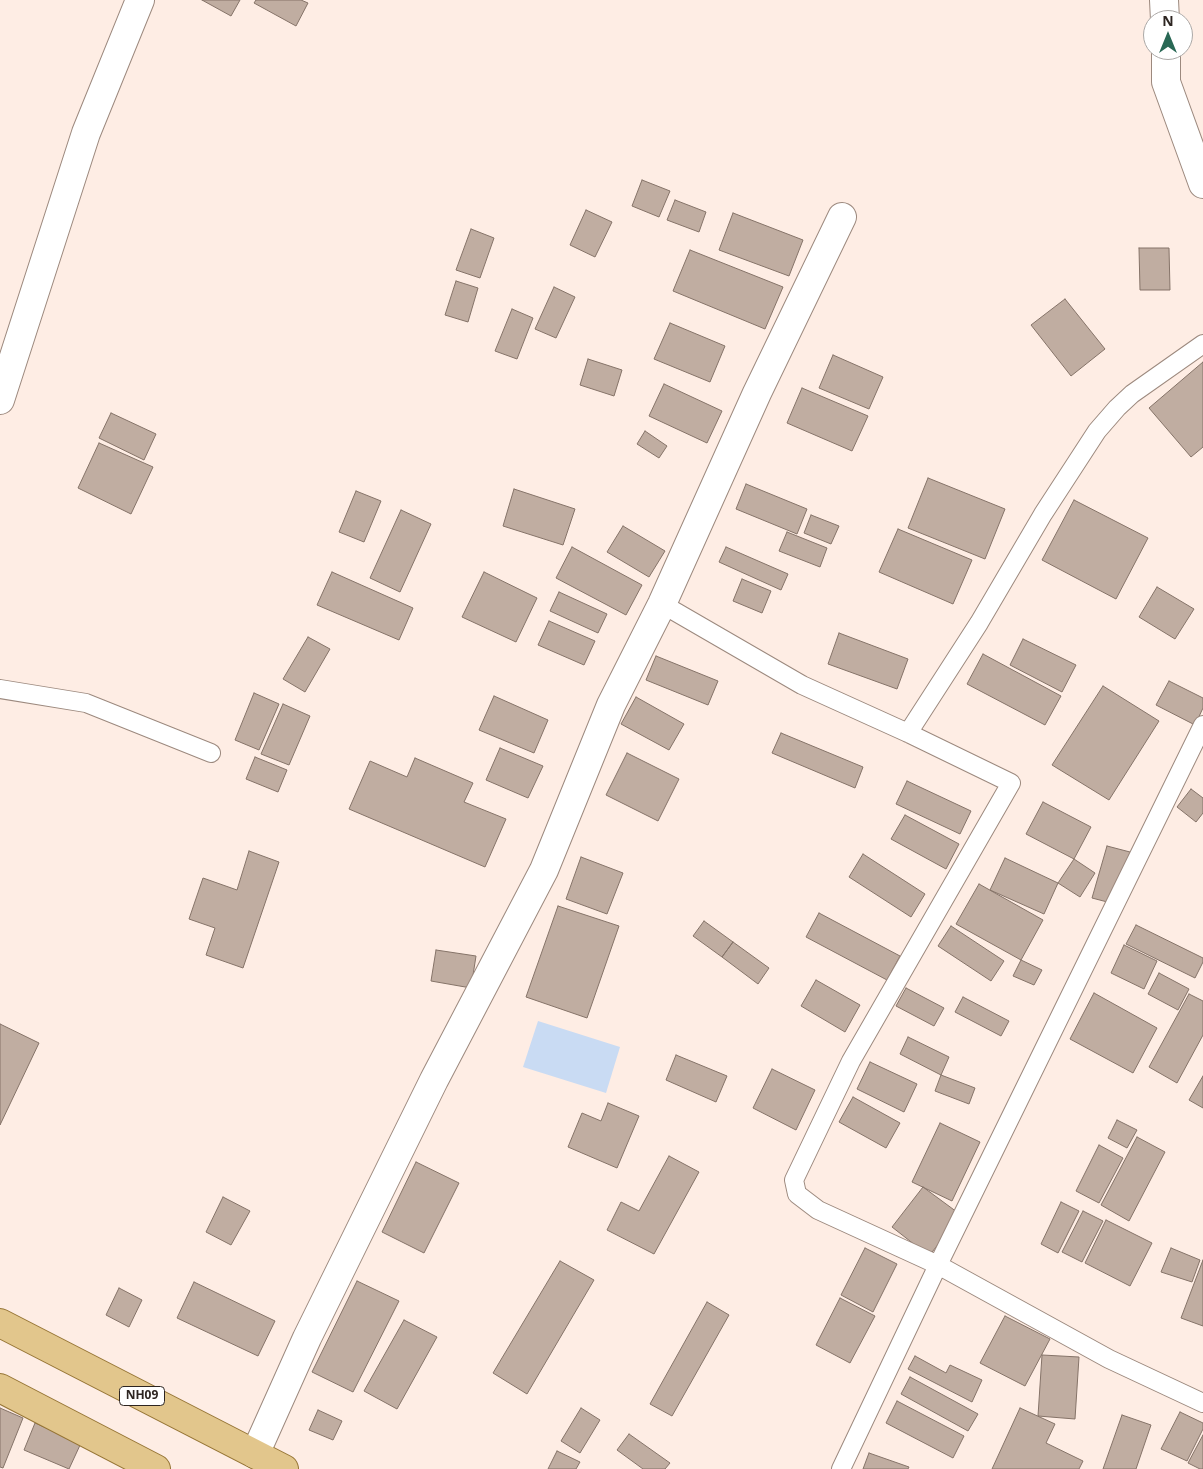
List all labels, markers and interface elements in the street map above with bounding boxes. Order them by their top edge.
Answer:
north arrow [1143,10,1193,60]
text: N [1162,11,1174,30]
road number: NH09 [120,1386,164,1405]

